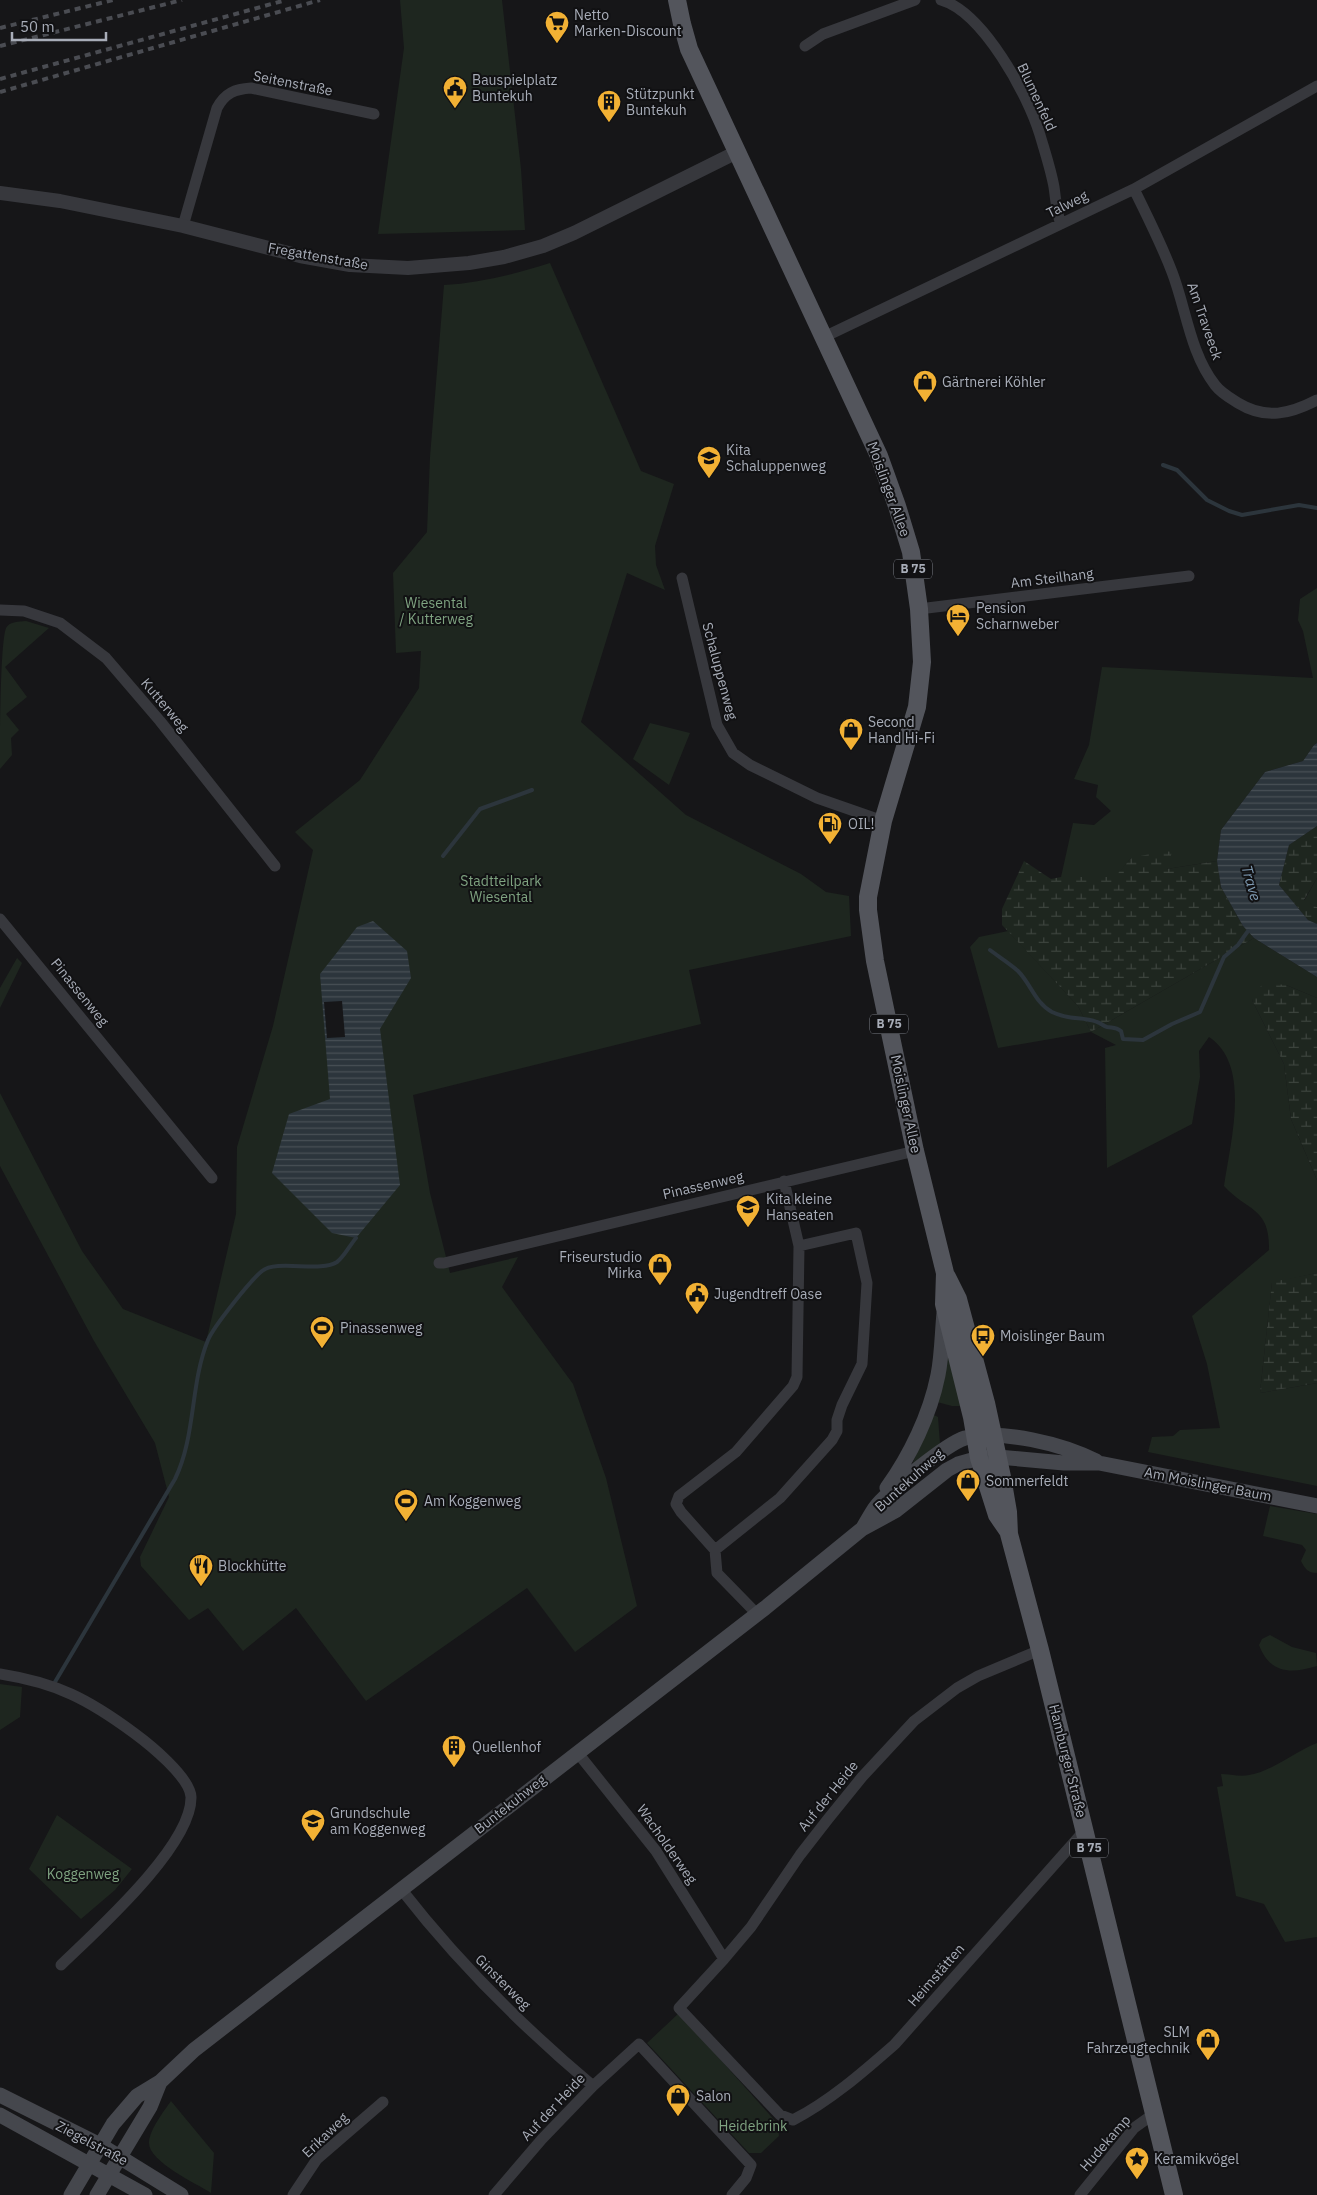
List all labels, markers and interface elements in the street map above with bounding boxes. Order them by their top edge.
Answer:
place label: Netto Marken-Discount [574,6,682,40]
scale bar [12,10,106,42]
supermarket icon: Netto Marken-Discount [544,10,570,44]
text: 50 m [20,17,55,36]
street label: Blumenfeld [1013,60,1061,134]
street label: Seitenstraße [252,66,335,100]
place label: Bauspielplatz Buntekuh [472,71,558,105]
public building icon: Bauspielplatz Buntekuh [442,75,468,109]
place label: Stützpunkt Buntekuh [626,85,695,119]
building icon: Stützpunkt Buntekuh [596,89,622,123]
street label: Talweg [1043,186,1091,222]
street label: Fregattenstraße [267,238,370,274]
street label: Am Traveeck [1183,280,1227,363]
shop icon: Gärtnerei Köhler [912,369,938,403]
place label: Gärtnerei Köhler [942,373,1045,391]
street label: Moislinger Allee [863,439,915,539]
place label: Kita Schaluppenweg [726,441,827,475]
school or university icon: Kita Schaluppenweg [696,445,722,479]
road number: B 75 [894,560,932,578]
street label: Am Steilhang [1010,564,1095,592]
park label: Wiesental / Kutterweg [399,594,473,628]
place label: Pension Scharnweber [976,599,1059,633]
hotel icon: Pension Scharnweber [945,603,971,637]
street label: Schaluppenweg [698,620,742,722]
street label: Kutterweg [137,674,193,736]
place label: Second Hand Hi-Fi [868,713,935,747]
shop icon: Second Hand Hi-Fi [838,717,864,751]
fuel station icon: OIL! [817,811,843,845]
place label: OIL! [848,815,875,833]
water label: Trave [1237,863,1266,903]
park label: Stadtteilpark Wiesental [460,872,542,906]
street label: Pinassenweg [47,954,113,1030]
road number: B 75 [870,1014,908,1034]
street label: Moislinger Allee [887,1053,925,1155]
street label: Pinassenweg [661,1167,746,1203]
place label: Kita kleine Hanseaten [766,1190,834,1224]
school or university icon: Kita kleine Hanseaten [735,1194,761,1228]
place label: Friseurstudio Mirka [559,1248,643,1282]
shop icon: Friseurstudio Mirka [647,1252,673,1286]
public building icon: Jugendtreff Oase [684,1281,710,1315]
place label: Jugendtreff Oase [714,1285,822,1303]
sports icon: Pinassenweg [309,1315,335,1349]
place label: Pinassenweg [340,1319,423,1337]
bus stop icon: Moislinger Baum [970,1323,996,1357]
place label: Moislinger Baum [1000,1327,1105,1345]
street label: Buntekuhweg [871,1444,948,1516]
street label: Am Moislinger Baum [1143,1463,1273,1505]
shop icon: Sommerfeldt [955,1468,981,1502]
place label: Sommerfeldt [986,1472,1068,1490]
sports icon: Am Koggenweg [393,1488,419,1522]
place label: Am Koggenweg [424,1492,522,1510]
restaurant icon: Blockhütte [188,1553,214,1587]
place label: Blockhütte [218,1557,287,1575]
street label: Hamburger Straße [1045,1702,1091,1820]
building icon: Quellenhof [441,1734,467,1768]
place label: Quellenhof [472,1738,541,1756]
street label: Auf der Heide [794,1757,862,1835]
street label: Buntekuhweg [470,1770,550,1838]
street label: Wacholderweg [633,1801,701,1888]
place label: Grundschule am Koggenweg [330,1804,426,1838]
school or university icon: Grundschule am Koggenweg [300,1808,326,1842]
road number: B 75 [1070,1839,1108,1858]
park label: Koggenweg [47,1865,120,1883]
street label: Heimstätten [904,1940,968,2010]
street label: Ginsterweg [471,1950,535,2014]
place label: SLM Fahrzeugtechnik [1086,2023,1191,2057]
shop icon: SLM Fahrzeugtechnik [1195,2027,1221,2061]
street label: Auf der Heide [517,2069,589,2145]
shop icon: Salon [665,2083,691,2117]
place label: Salon [696,2087,731,2105]
street label: Erikaweg [298,2108,352,2161]
street label: Hudekamp [1076,2111,1134,2175]
street label: Ziegelstraße [53,2117,131,2170]
park label: Heidebrink [719,2117,788,2135]
place icon: Keramikvögel [1124,2146,1150,2180]
place label: Keramikvögel [1154,2150,1239,2168]

